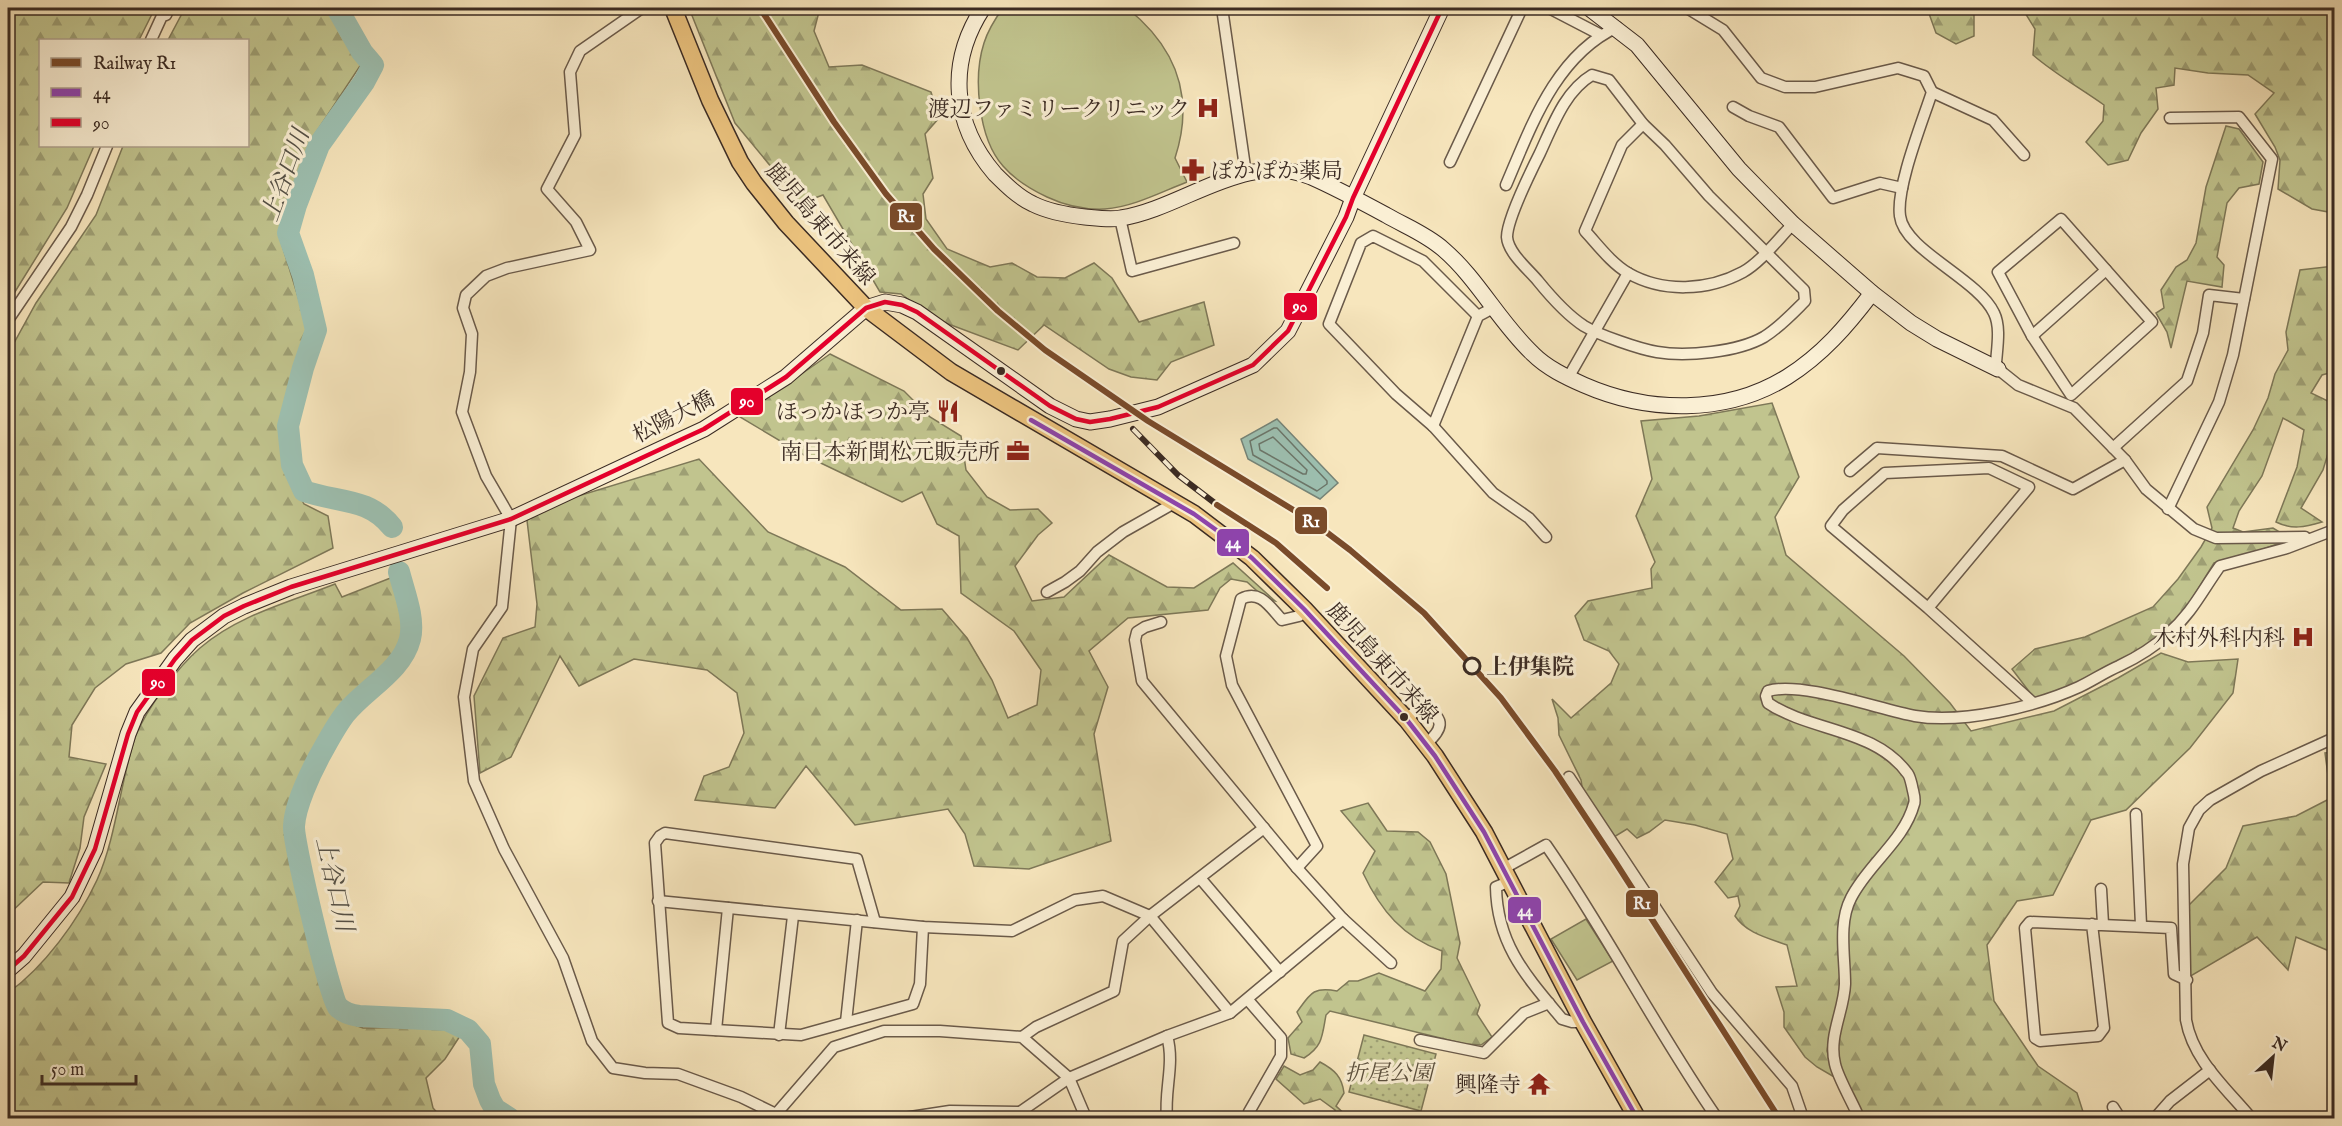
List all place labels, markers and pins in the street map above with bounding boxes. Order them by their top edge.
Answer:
hospital icon: 渡辺ファミリークリニック [1195,95,1221,121]
place label: 渡辺ファミリークリニック [928,96,1190,124]
pharmacy icon: ぽかぽか薬局 [1180,157,1206,183]
place label: ぽかぽか薬局 [1211,158,1343,186]
unlabelled marker [995,365,1007,377]
restaurant icon: ほっかほっか亭 [935,398,961,424]
place label: ほっかほっか亭 [776,399,930,427]
office icon: 南日本新聞松元販売所 [1005,438,1031,464]
place label: 南日本新聞松元販売所 [780,439,1000,467]
hospital icon: 木村外科内科 [2290,624,2316,650]
place label: 木村外科内科 [2153,625,2285,653]
place label: 上伊集院 [1486,654,1574,682]
marker: 上伊集院 [1463,657,1481,675]
unlabelled marker [1398,711,1410,723]
temple icon: 興隆寺 [1526,1071,1552,1097]
place label: 興隆寺 [1455,1072,1521,1100]

